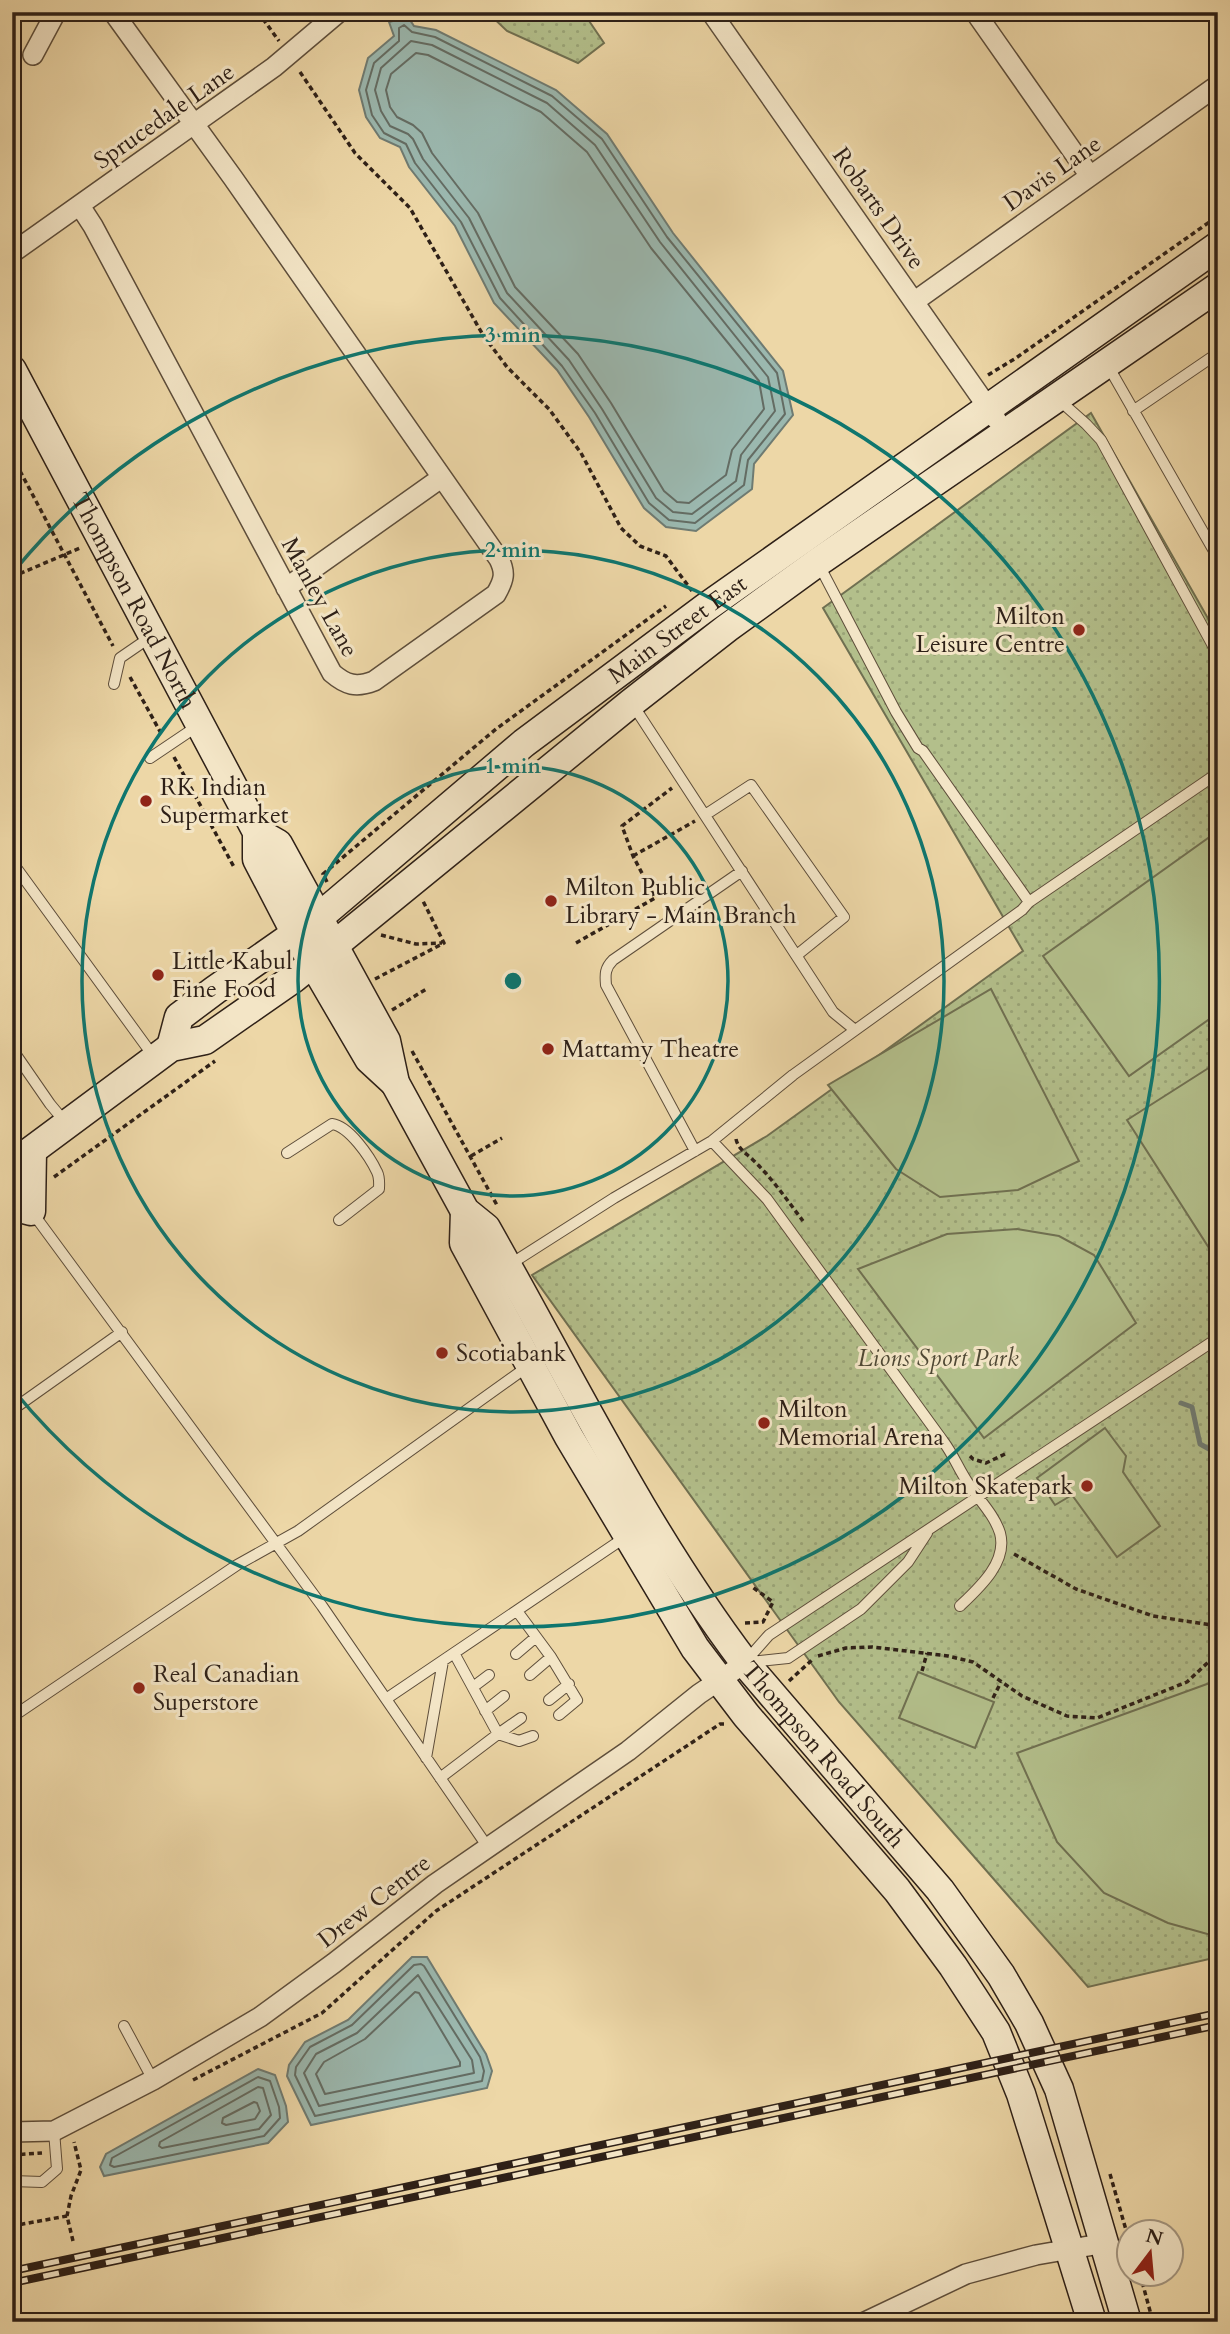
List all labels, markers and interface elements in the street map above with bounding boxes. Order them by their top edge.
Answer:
street label: Sprucedale Lane [87,56,241,177]
street label: Davis Lane [997,128,1108,219]
street label: Robarts Drive [824,141,933,276]
text: 3 min [485,321,541,350]
street label: Thompson Road North [63,487,205,715]
street label: Manley Lane [273,531,366,663]
text: 2 min [485,536,541,565]
street label: Main Street East [601,567,754,692]
place label: Milton Leisure Centre [915,600,1065,661]
marker: Milton Leisure Centre [1071,622,1087,638]
text: 1 min [485,752,541,781]
place label: RK Indian Supermarket [160,771,289,832]
marker: RK Indian Supermarket [138,793,154,809]
place label: Milton Public Library - Main Branch [565,871,796,932]
marker: Milton Public Library - Main Branch [543,893,559,909]
place label: Little Kabul Fine Food [172,945,292,1006]
marker: Little Kabul Fine Food [150,967,166,983]
centre of rings [501,969,525,993]
place label: Mattamy Theatre [562,1033,739,1066]
marker: Mattamy Theatre [540,1041,556,1057]
place label: Scotiabank [456,1337,567,1370]
park label: Lions Sport Park [857,1342,1019,1375]
marker: Scotiabank [434,1345,450,1361]
place label: Milton Memorial Arena [778,1393,945,1454]
marker: Milton Memorial Arena [756,1415,772,1431]
place label: Milton Skatepark [898,1470,1073,1503]
marker: Milton Skatepark [1079,1478,1095,1494]
street label: Thompson Road South [734,1654,913,1855]
place label: Real Canadian Superstore [153,1658,300,1719]
marker: Real Canadian Superstore [131,1680,147,1696]
street label: Drew Centre [311,1847,438,1956]
north arrow [1114,2218,1184,2288]
text: N [1143,2223,1166,2253]

